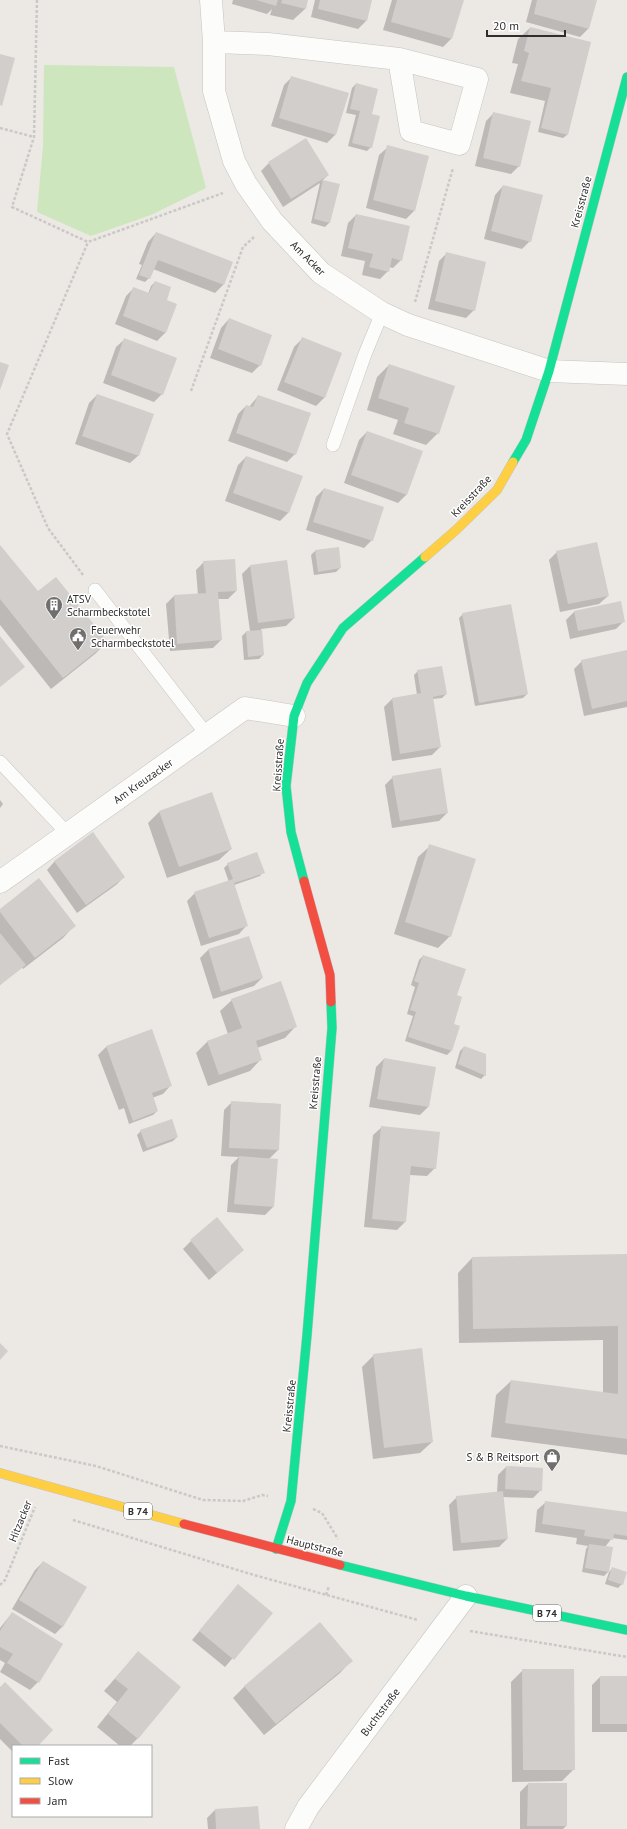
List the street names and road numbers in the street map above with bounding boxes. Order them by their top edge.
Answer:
street label: Kreisstraße [567,174,595,229]
street label: Am Acker [288,238,329,279]
street label: Kreisstraße [448,472,494,520]
street label: Kreisstraße [269,738,287,792]
street label: Am Kreuzacker [110,755,176,807]
street label: Kreisstraße [306,1056,324,1110]
street label: Kreisstraße [279,1379,299,1433]
street label: Hitzacker [5,1498,35,1544]
road number: B 74 [124,1503,152,1519]
street label: Hauptstraße [285,1532,345,1560]
road number: B 74 [533,1605,561,1621]
street label: Buchtstraße [357,1685,403,1739]

